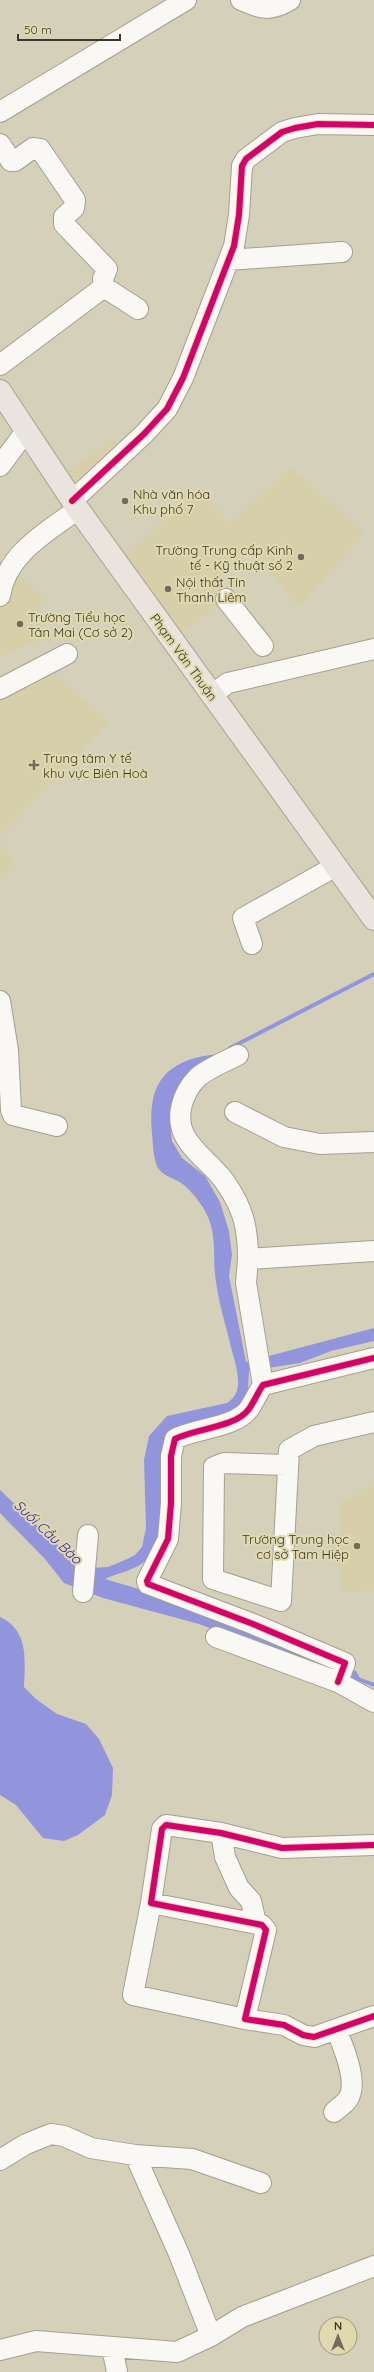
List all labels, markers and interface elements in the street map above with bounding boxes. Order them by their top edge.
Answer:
scale bar [18,16,120,42]
text: 50 m [24,22,52,37]
place label: Nhà văn hóa Khu phố 7 [133,486,210,517]
marker: Nhà văn hóa Khu phố 7 [120,496,130,506]
place label: Trường Trung cấp Kinh tế - Kỹ thuật số 2 [155,542,293,573]
marker: Trường Trung cấp Kinh tế - Kỹ thuật số 2 [296,552,306,562]
place label: Nội thất Tín Thanh Liêm [176,574,246,605]
marker: Nội thất Tín Thanh Liêm [163,584,173,594]
place label: Trường Tiểu học Tân Mai (Cơ sở 2) [28,609,133,640]
street label: Phạm Văn Thuận [147,610,221,704]
marker: Trường Tiểu học Tân Mai (Cơ sở 2) [15,619,25,629]
place label: Trung tâm Y tế khu vực Biên Hoà [43,750,148,781]
marker: Trung tâm Y tế khu vực Biên Hoà [28,759,40,771]
water label: Suối Cầu Bào [10,1496,86,1568]
place label: Trường Trung học cơ sở Tam Hiệp [242,1531,349,1562]
marker: Trường Trung học cơ sở Tam Hiệp [352,1541,362,1551]
north arrow [318,2316,358,2356]
text: N [334,2319,342,2333]

